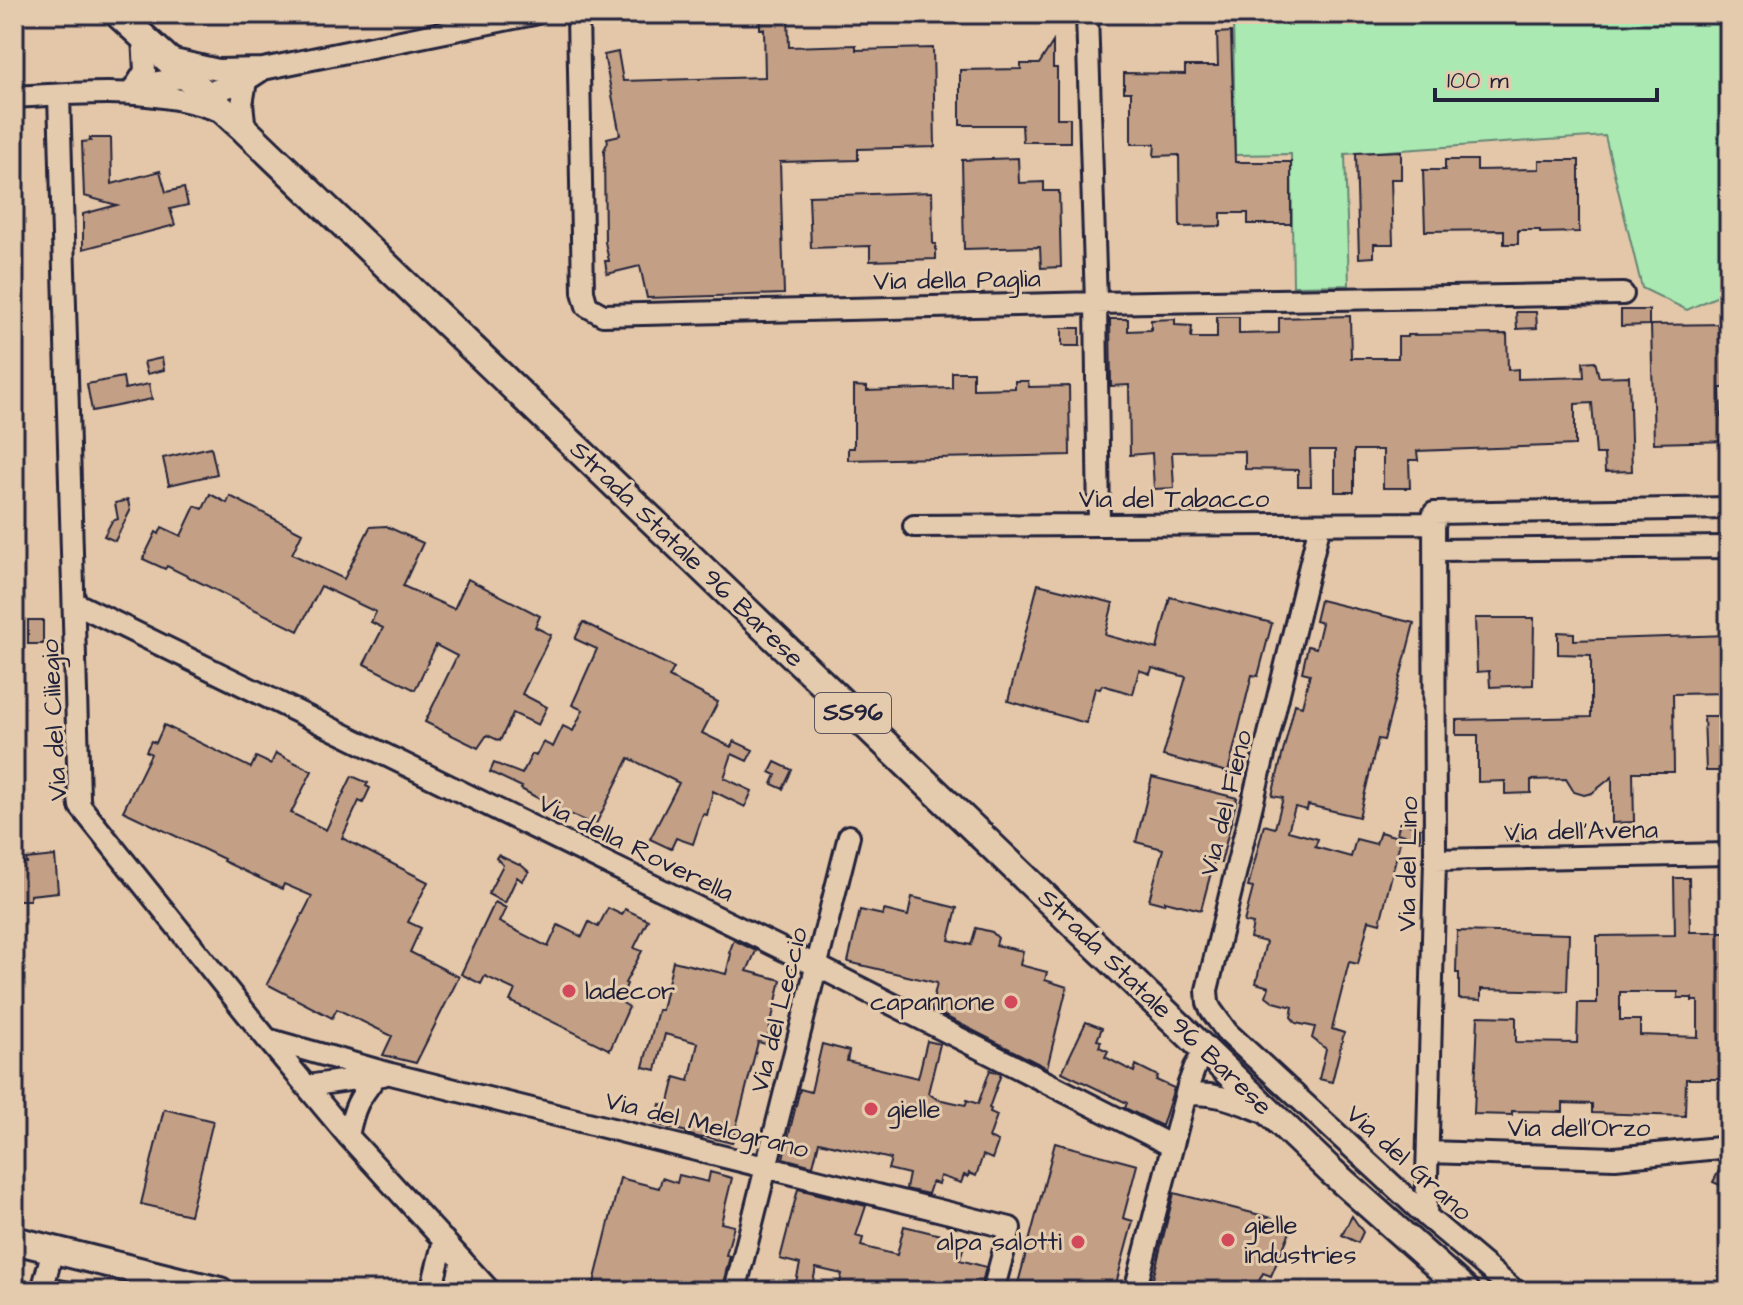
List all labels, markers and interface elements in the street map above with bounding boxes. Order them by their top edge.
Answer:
scale bar [1435,52,1657,102]
text: 100 m [1447,64,1509,98]
street label: Via della Paglia [873,261,1041,301]
street label: Strada Statale 96 Barese [562,432,812,676]
street label: Via del Tabacco [1079,481,1270,517]
street label: Via del Ciliegio [32,638,78,802]
road number: SS96 [815,693,891,733]
street label: Via del Fieno [1190,726,1262,880]
street label: Via della Roverella [532,785,740,911]
street label: Via del Lino [1389,796,1427,932]
street label: Via dell'Avena [1504,812,1658,850]
street label: Strada Statale 96 Barese [1030,880,1280,1124]
street label: Via del Leccio [741,923,817,1096]
place label: ladecor [585,973,675,1009]
marker: ladecor [560,982,578,1000]
place label: capannone [870,984,995,1020]
marker: capannone [1002,993,1020,1011]
street label: Via del Melograno [601,1082,813,1170]
place label: gielle [887,1091,941,1129]
street label: Via del Grano [1338,1096,1480,1230]
marker: gielle [862,1100,880,1118]
street label: Via dell'Orzo [1508,1110,1651,1146]
place label: gielle industries [1244,1207,1356,1273]
place label: alpa salotti [937,1224,1062,1260]
marker: gielle industries [1219,1231,1237,1249]
marker: alpa salotti [1069,1233,1087,1251]

